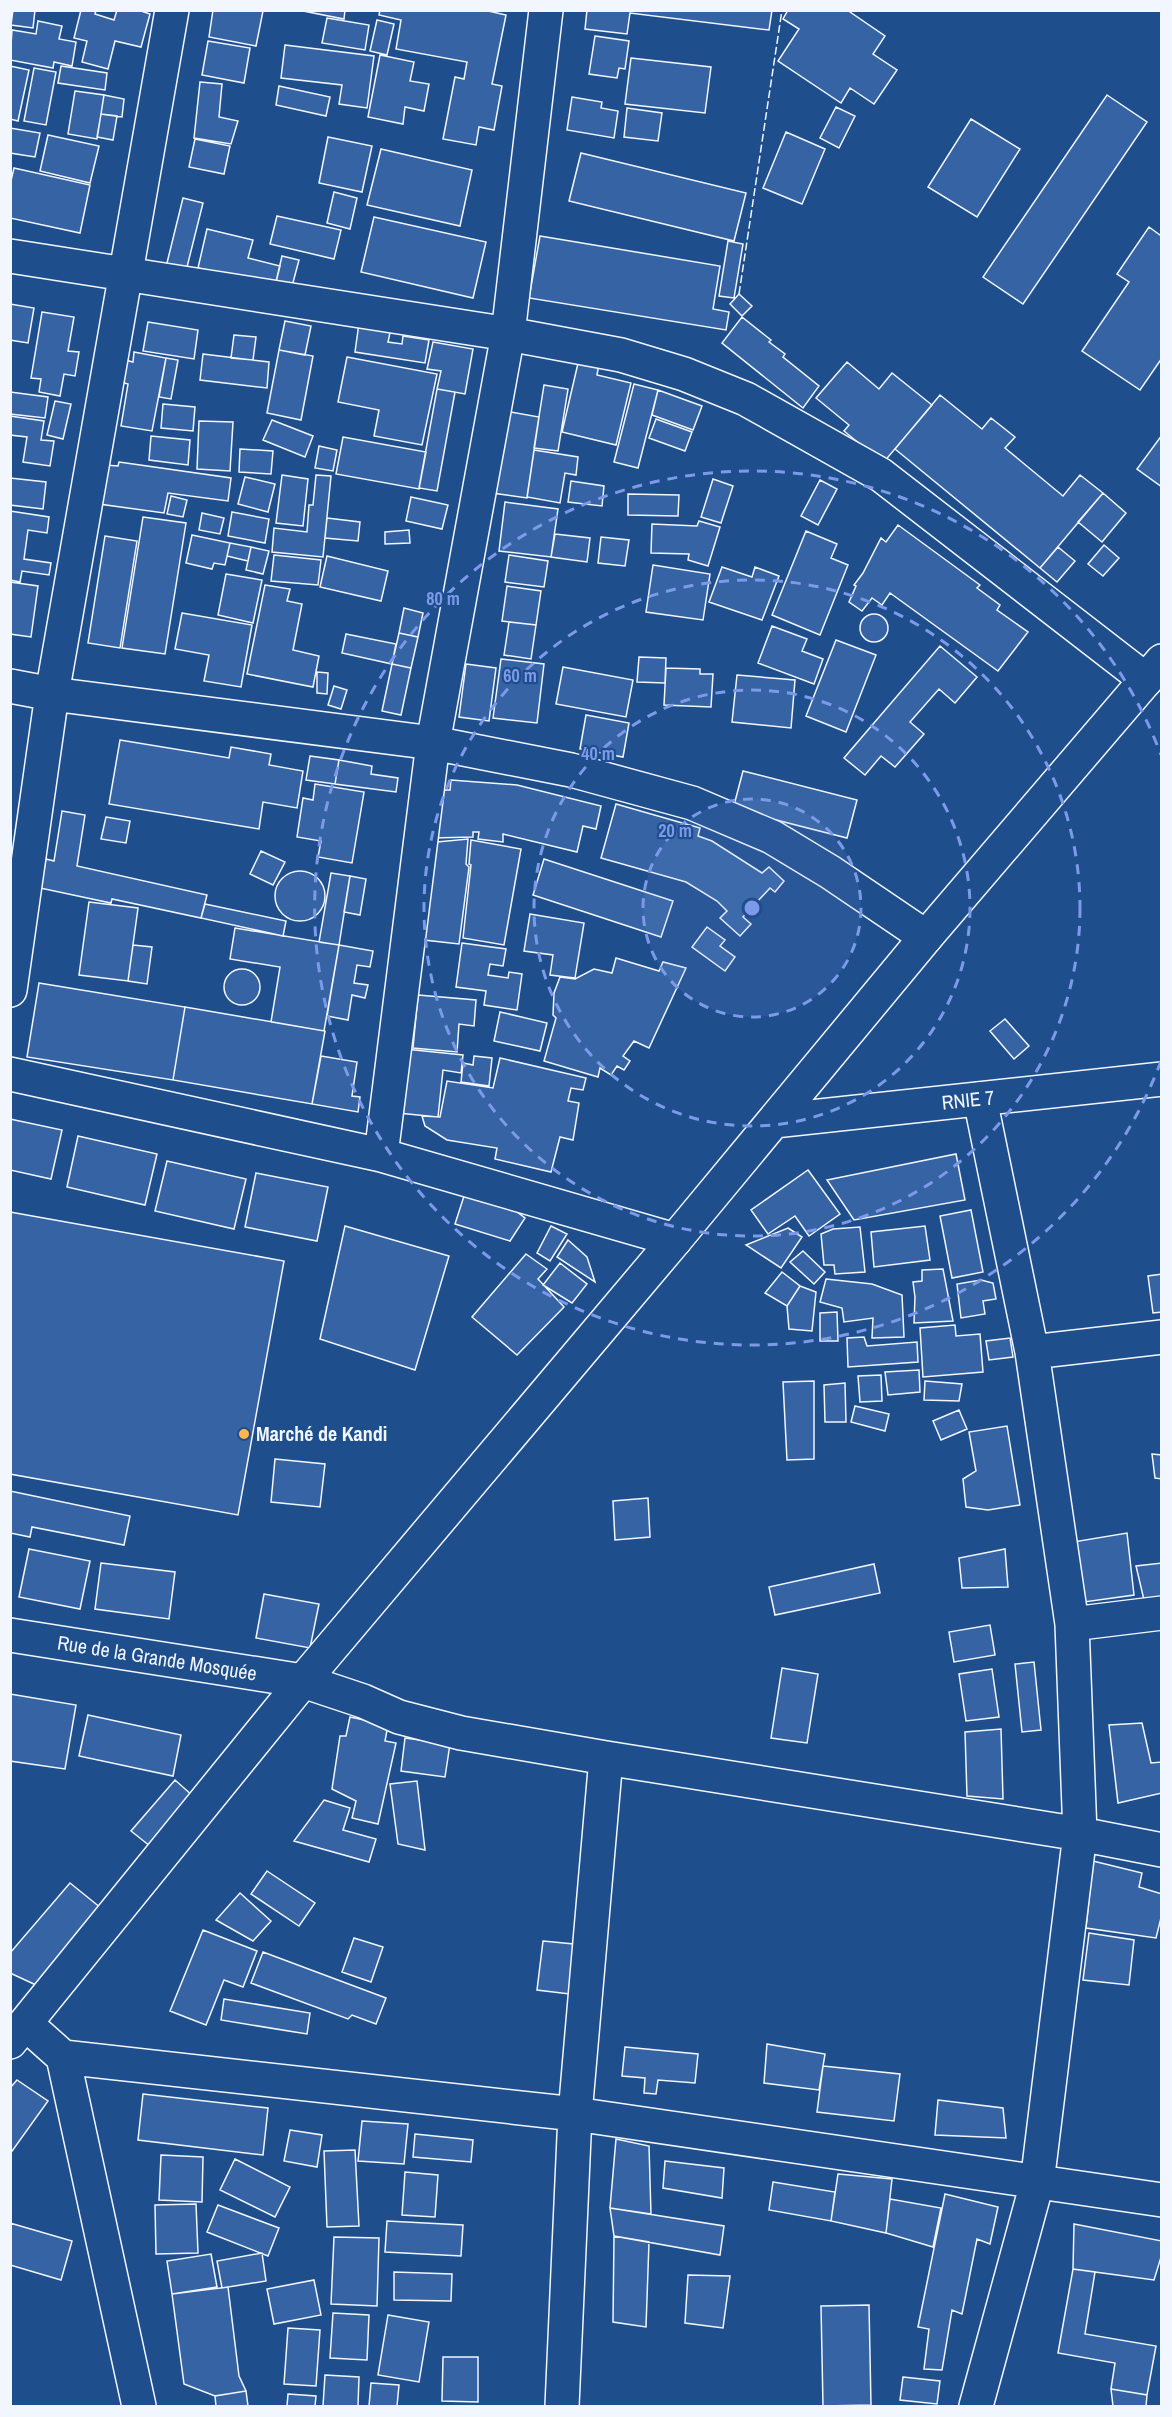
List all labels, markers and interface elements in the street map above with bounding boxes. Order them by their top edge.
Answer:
text: 80 m [426,586,460,611]
text: 60 m [503,663,537,688]
text: 40 m [581,741,615,766]
text: 20 m [658,818,692,843]
centre of rings [742,898,762,918]
street label: RNIE 7 [940,1083,996,1116]
place label: Marché de Kandi [256,1420,387,1447]
marker: Marché de Kandi [237,1427,251,1441]
street label: Rue de la Grande Mosquée [55,1628,259,1687]

